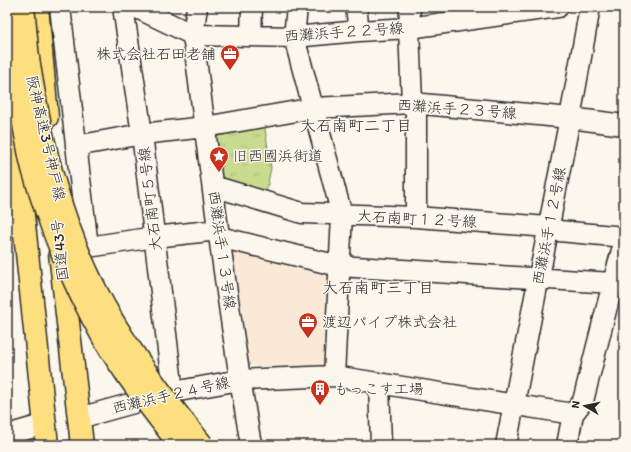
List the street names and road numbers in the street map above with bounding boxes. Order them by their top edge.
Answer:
street label: 西灘浜手２２号線 [284,19,404,45]
street label: 阪神高速3号神戸線 [23,74,69,202]
street label: 西灘浜手２３号線 [397,96,517,122]
street label: 大石南町５号線 [135,146,165,252]
street label: 西灘浜手１２号線 [529,165,569,287]
street label: 西灘浜手１３号線 [205,189,239,311]
street label: 大石南町１２号線 [357,207,477,231]
street label: 国道43号 [48,218,72,282]
street label: 西灘浜手２４号線 [111,373,231,417]

